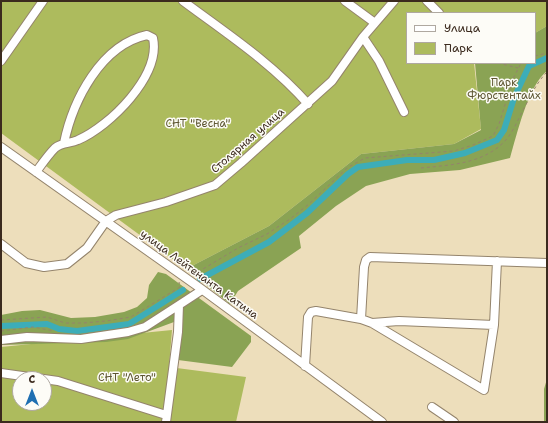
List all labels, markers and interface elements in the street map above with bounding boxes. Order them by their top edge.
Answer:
legend [406,12,536,64]
text: Улица [444,20,480,36]
text: Парк [444,40,472,56]
park label: Парк Фюрстентайх [467,76,541,102]
street label: Столярная улица [209,106,287,176]
park label: СНТ "Весна" [166,117,230,131]
street label: улица Лейтенанта Катина [137,228,261,322]
north arrow [12,371,52,411]
park label: СНТ "Лето" [98,371,156,385]
text: С [29,372,35,387]

